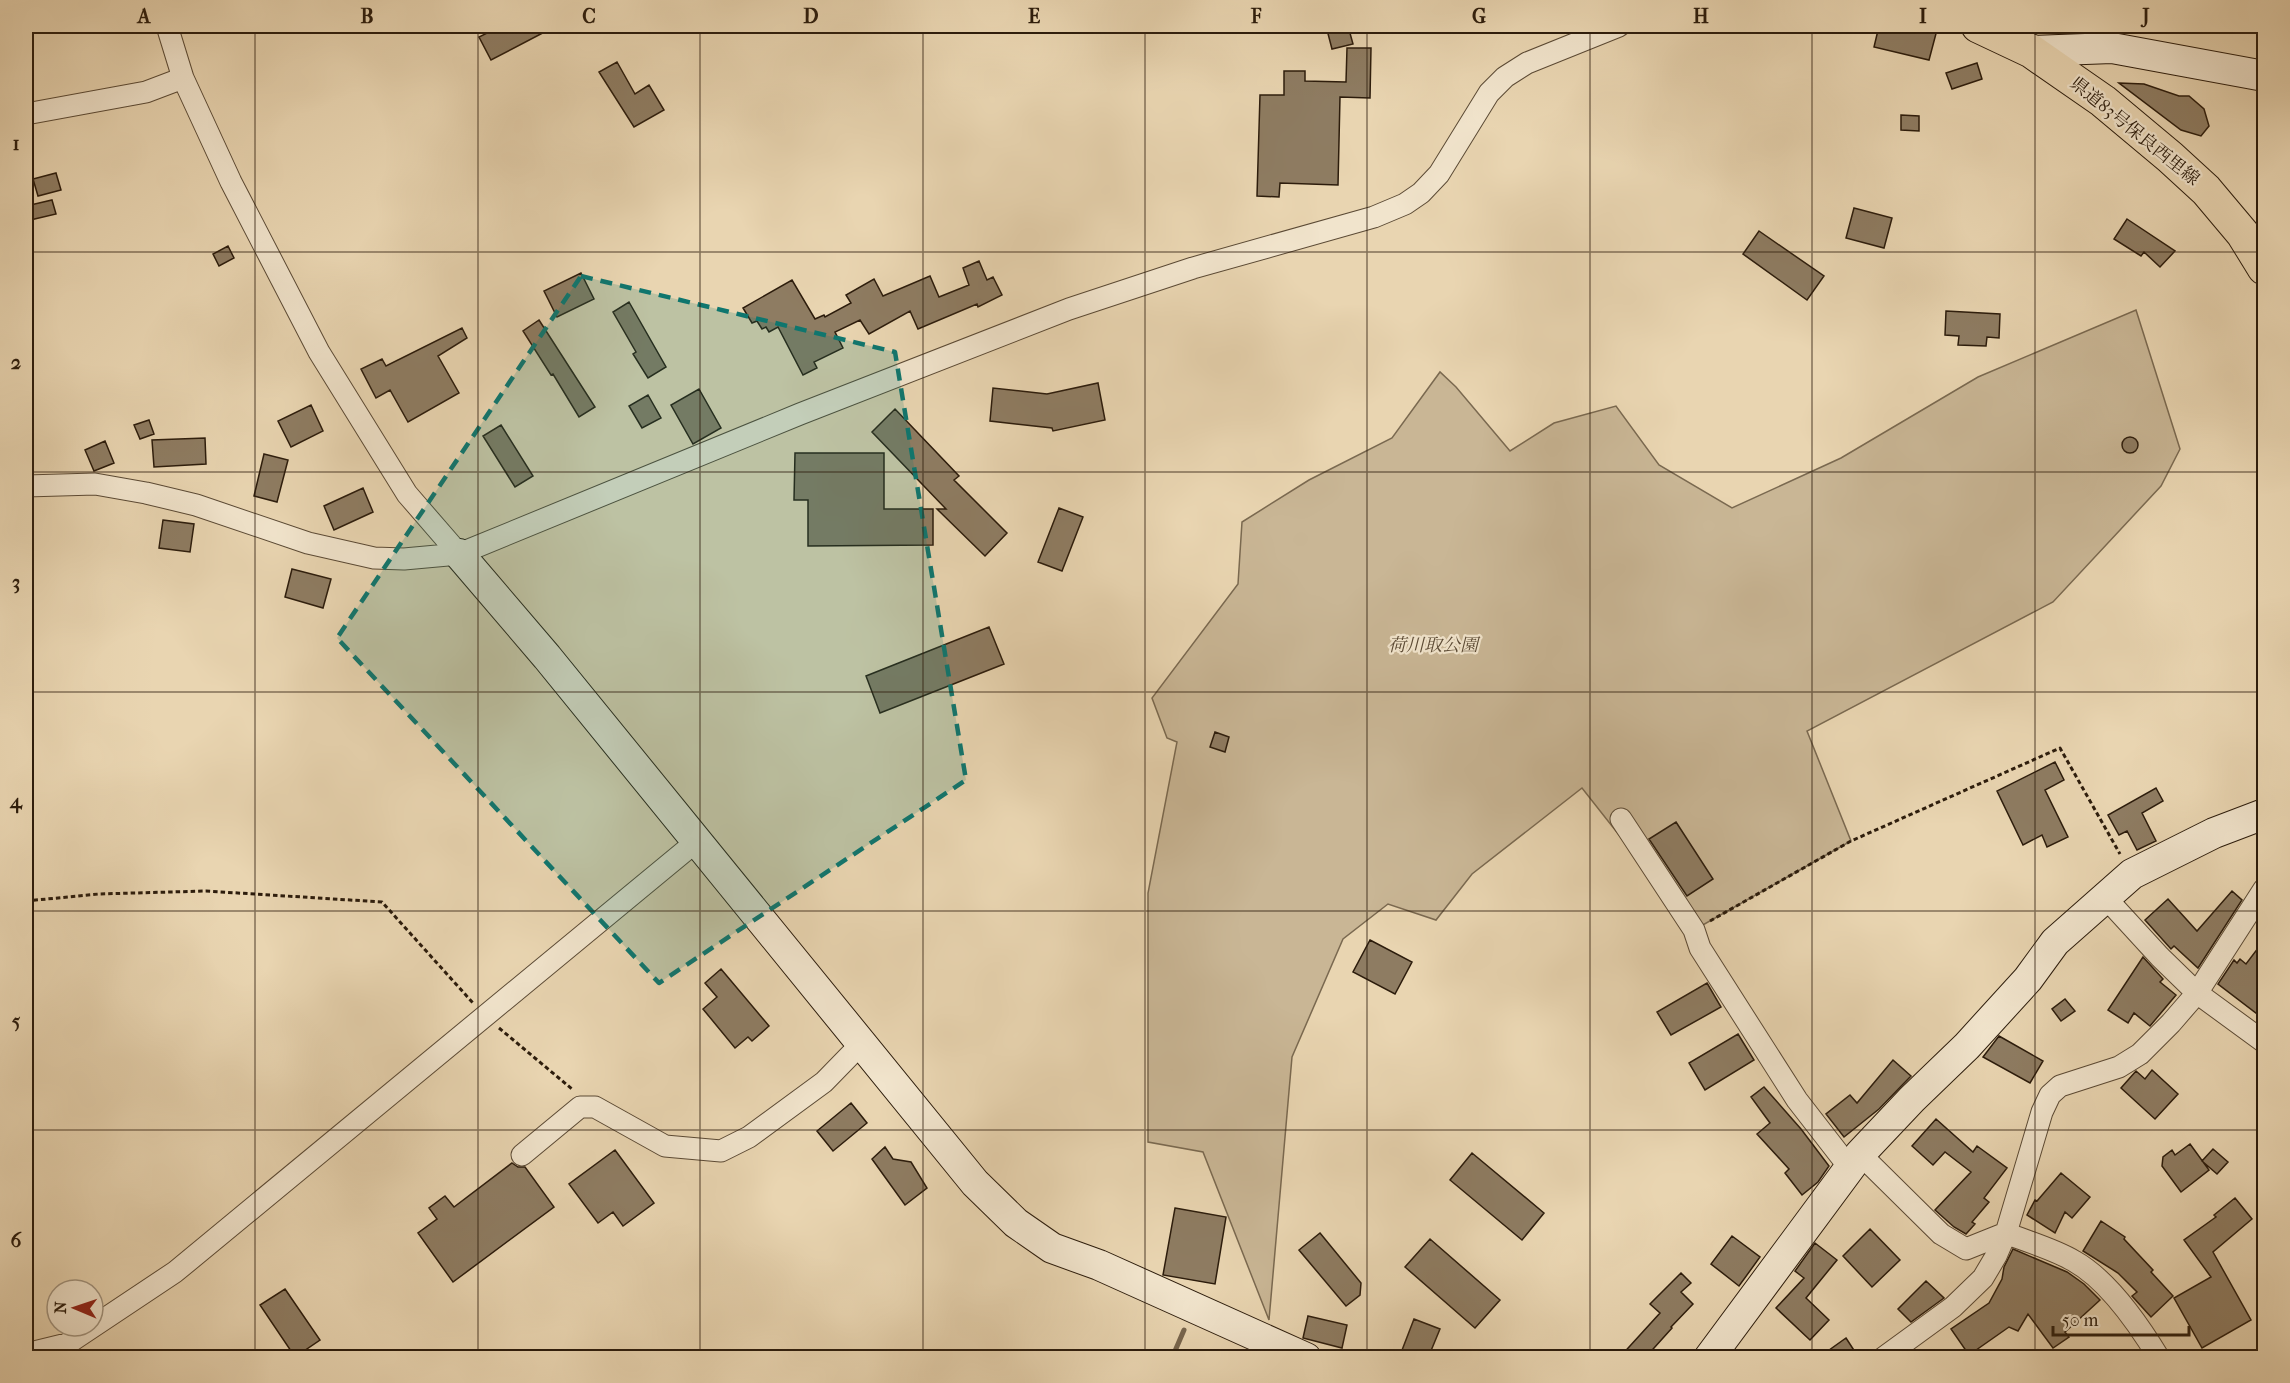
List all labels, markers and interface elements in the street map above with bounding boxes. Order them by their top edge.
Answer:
text: A [136,5,152,28]
text: B [360,5,374,28]
text: C [582,5,596,28]
text: D [803,5,819,28]
text: E [1028,5,1040,28]
text: F [1250,5,1262,28]
text: G [1472,5,1486,28]
text: H [1693,5,1709,28]
text: I [1919,5,1927,28]
text: J [2140,5,2150,28]
street label: 県道83号保良西里線 [2066,73,2204,190]
text: 1 [12,132,20,155]
text: 2 [11,351,21,374]
text: 3 [12,571,20,594]
park label: 荷川取公園 [1388,635,1481,656]
text: 4 [9,790,23,814]
text: 5 [12,1010,21,1033]
text: 6 [11,1229,23,1252]
north arrow [45,1278,105,1338]
scale bar [2053,1299,2190,1337]
text: N [51,1300,70,1314]
text: 50 m [2062,1310,2099,1331]

